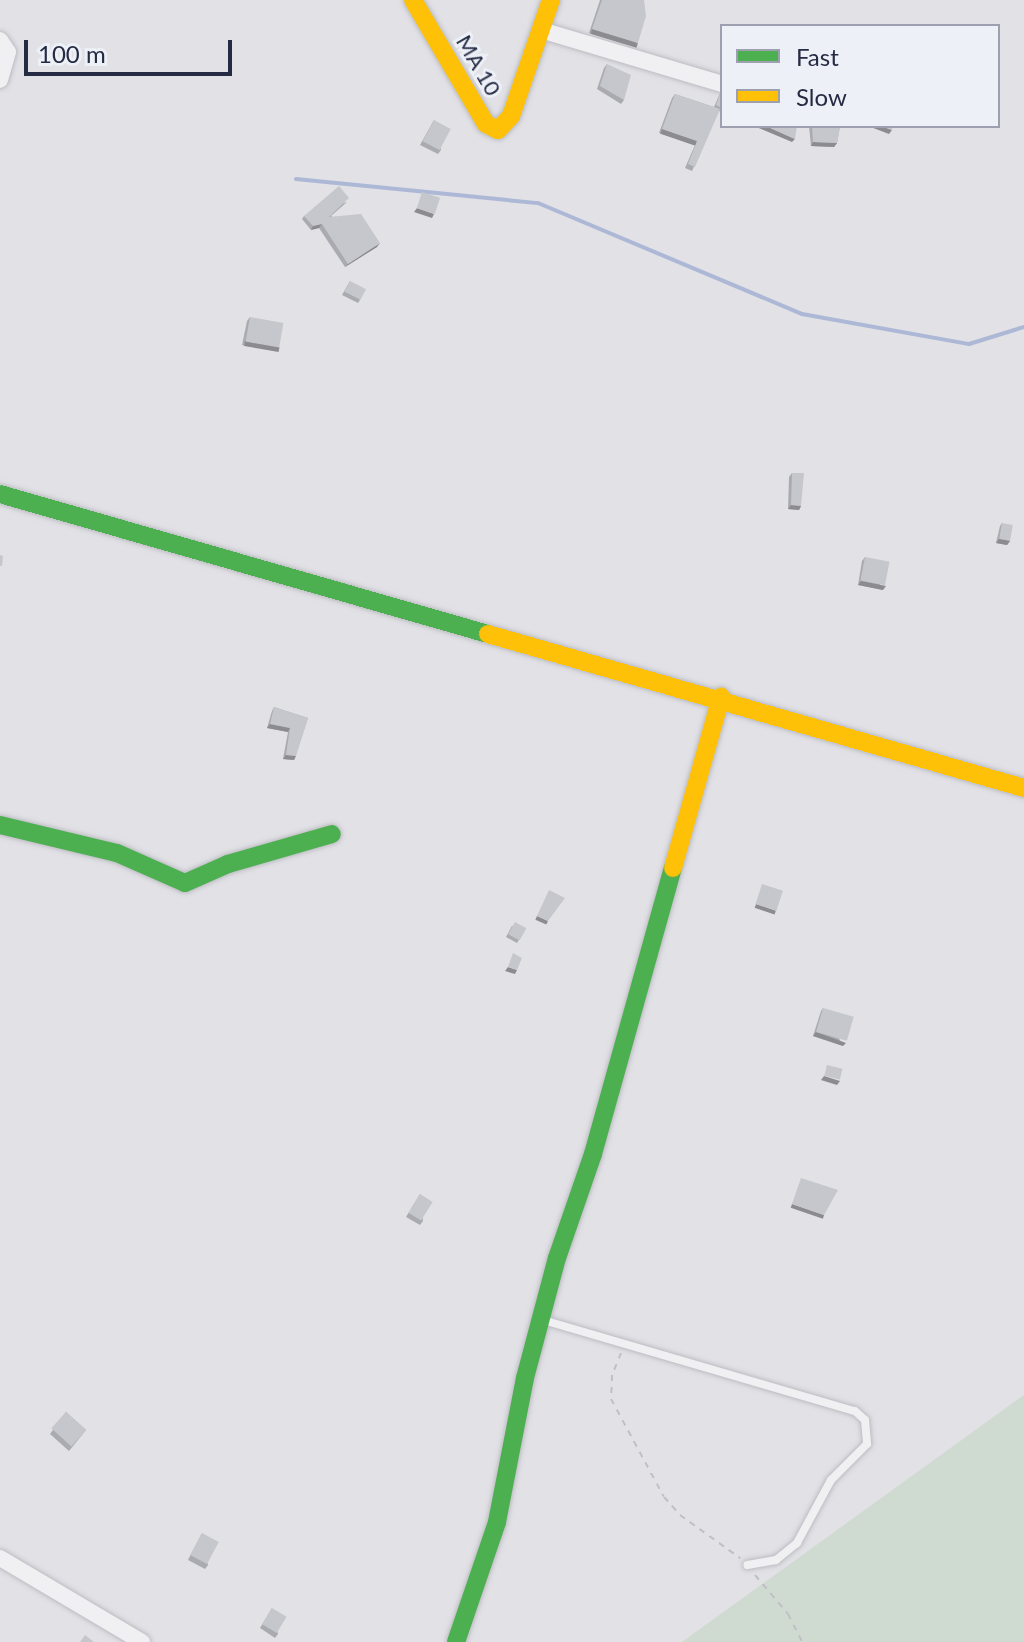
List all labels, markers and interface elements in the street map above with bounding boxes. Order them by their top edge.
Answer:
scale bar [28,24,236,74]
legend [720,24,1000,128]
street label: MA 10 [451,30,507,100]
text: 100 m [38,39,106,68]
text: Fast [796,42,839,71]
text: Slow [796,82,847,111]

